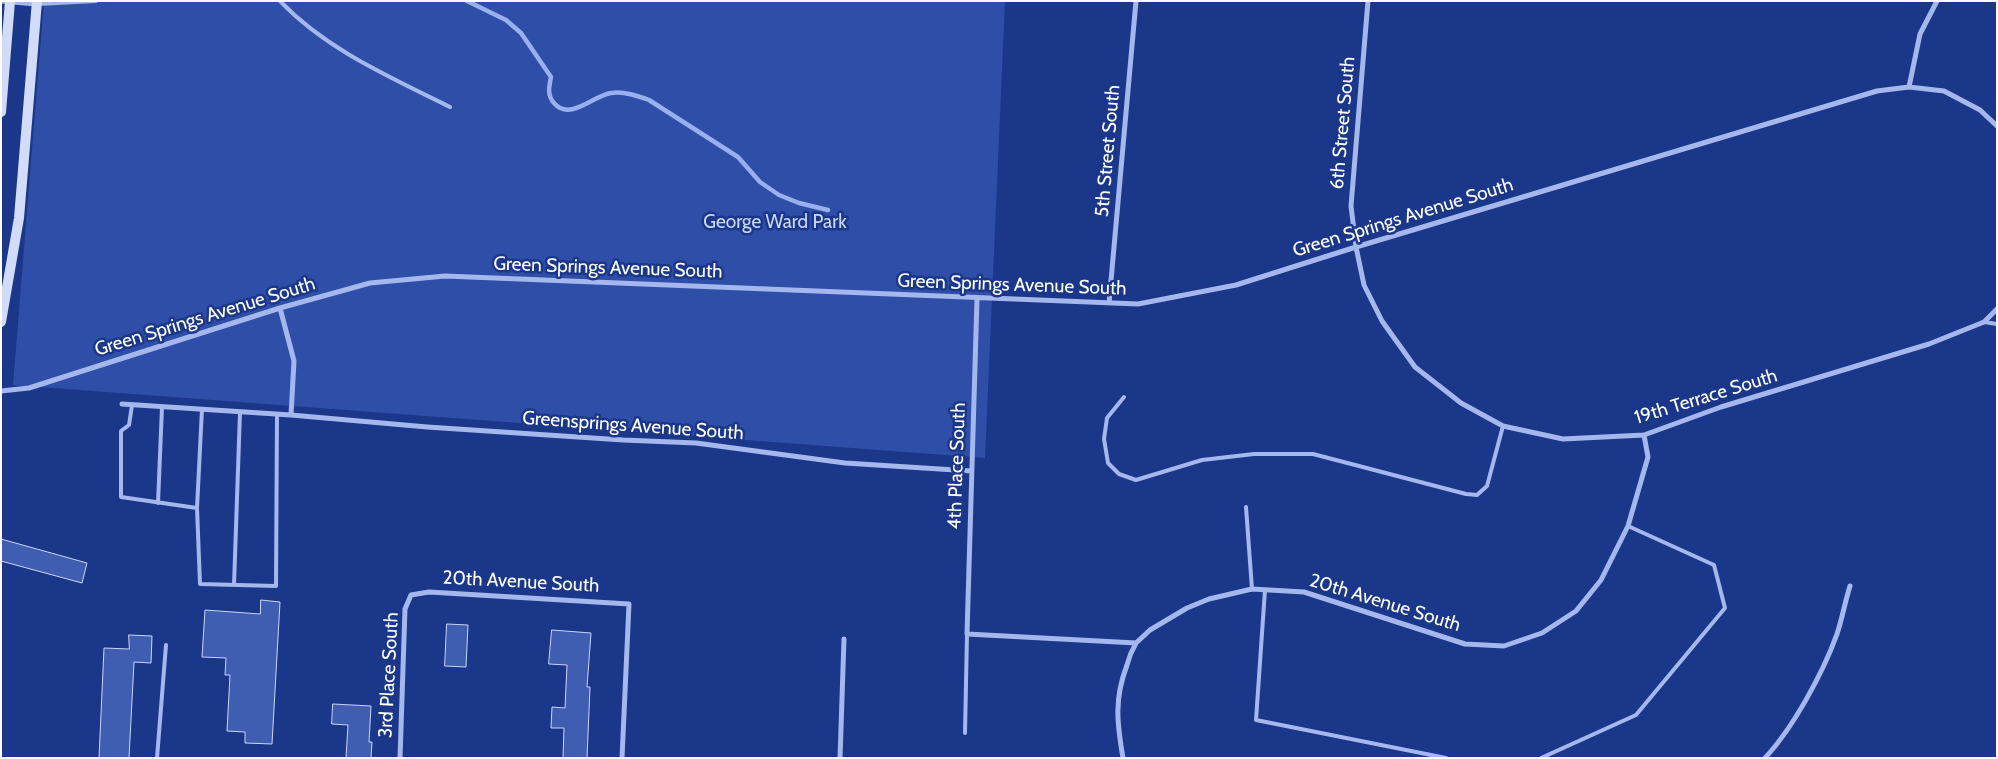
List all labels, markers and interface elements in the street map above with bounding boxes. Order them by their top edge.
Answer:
street label: 6th Street South [1326,56,1360,190]
street label: 5th Street South [1091,84,1125,218]
street label: Green Springs Avenue South [1290,174,1516,262]
park label: George Ward Park [703,211,847,233]
street label: Green Springs Avenue South [493,253,723,283]
street label: Green Springs Avenue South [897,270,1127,300]
street label: Green Springs Avenue South [92,273,318,361]
street label: 19th Terrace South [1632,364,1780,430]
street label: 4th Place South [943,402,971,530]
street label: Greensprings Avenue South [522,407,744,445]
street label: 20th Avenue South [442,567,600,597]
street label: 20th Avenue South [1307,569,1463,637]
street label: 3rd Place South [374,612,404,738]

